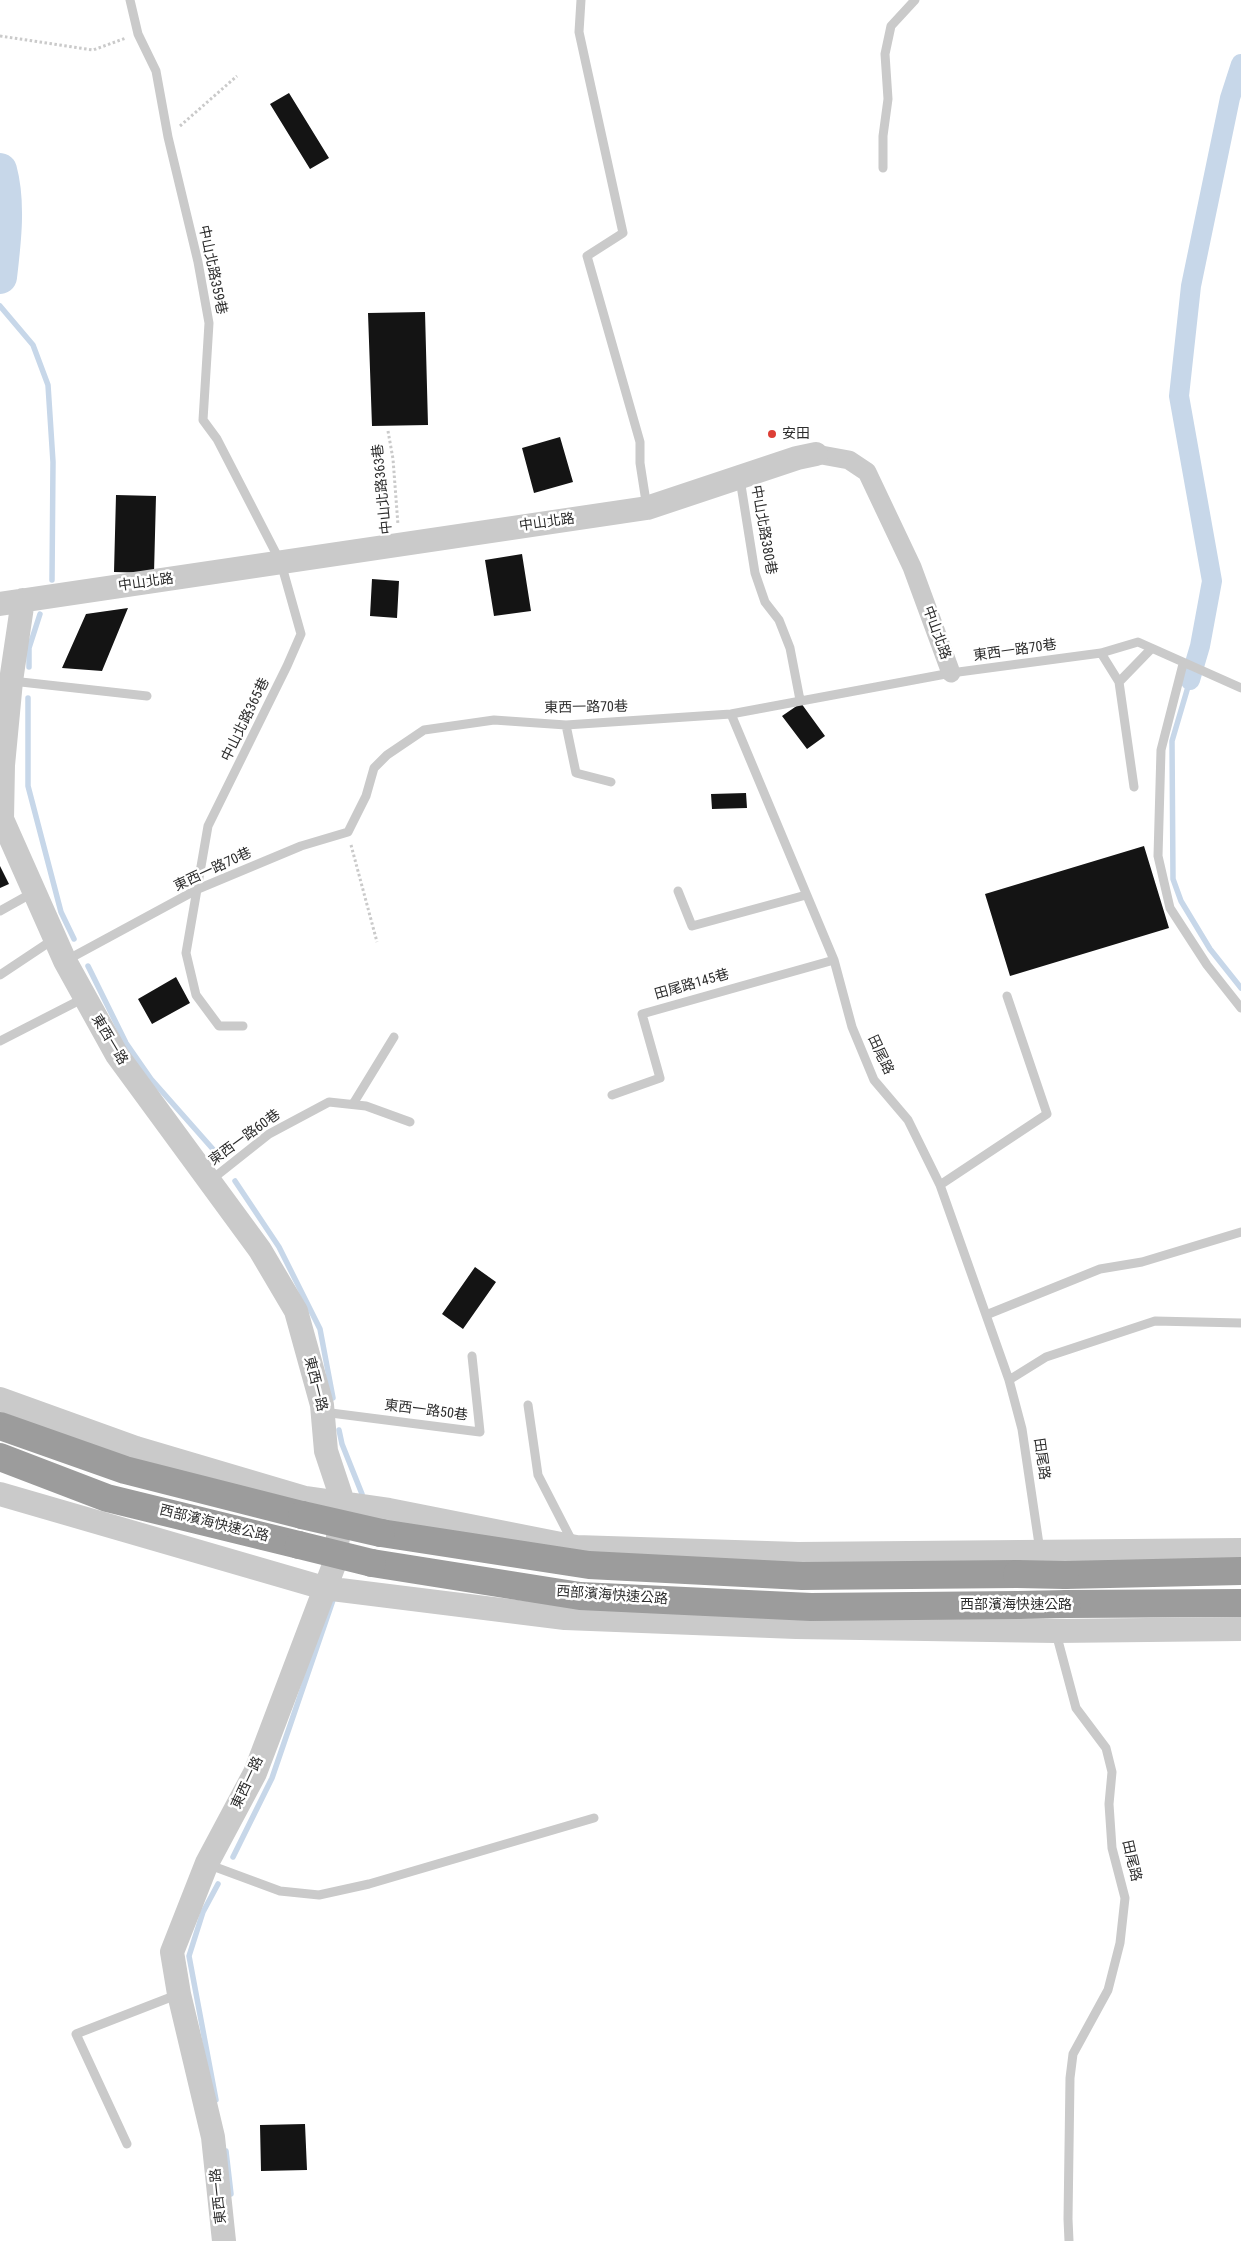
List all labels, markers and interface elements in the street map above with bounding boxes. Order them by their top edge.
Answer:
street label: 中山北路359巷 [194,224,230,316]
place label: 安田 [782,426,810,442]
marker: 安田 [766,428,778,440]
street label: 中山北路363巷 [370,443,396,535]
street label: 中山北路380巷 [747,484,779,576]
street label: 中山北路 [518,511,576,535]
street label: 中山北路 [117,571,175,595]
street label: 中山北路 [919,604,953,662]
street label: 東西一路70巷 [972,637,1058,665]
street label: 中山北路365巷 [219,676,273,764]
street label: 東西一路70巷 [544,699,628,717]
street label: 東西一路70巷 [171,845,255,895]
street label: 田尾路145巷 [653,966,731,1004]
street label: 東西一路 [87,1012,131,1068]
street label: 田尾路 [864,1032,896,1078]
street label: 東西一路60巷 [206,1107,284,1169]
street label: 東西一路 [300,1355,330,1413]
street label: 東西一路50巷 [383,1398,469,1424]
street label: 田尾路 [1030,1437,1052,1481]
street label: 西部濱海快速公路 [158,1502,270,1546]
street label: 西部濱海快速公路 [556,1584,668,1608]
street label: 西部濱海快速公路 [960,1597,1072,1613]
street label: 東西一路 [229,1754,267,1812]
street label: 田尾路 [1118,1839,1144,1883]
street label: 東西一路 [208,2167,230,2225]

